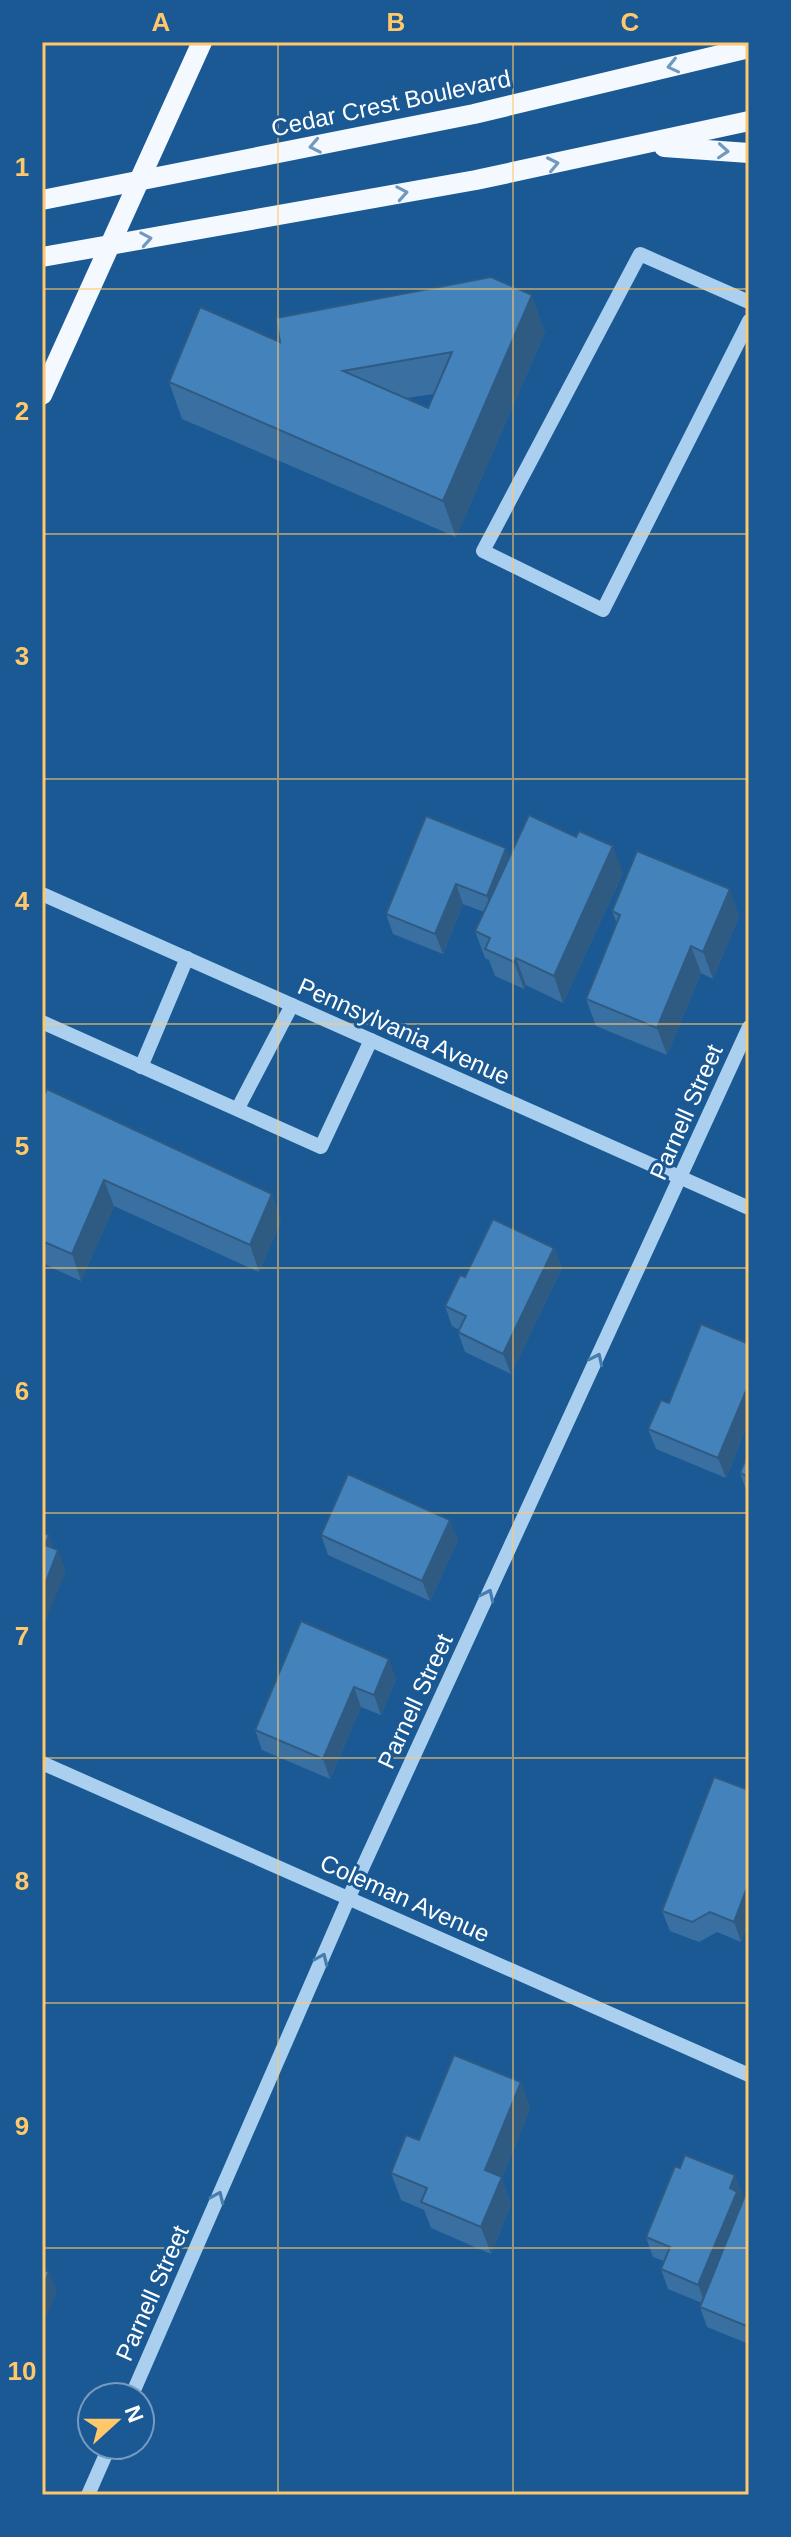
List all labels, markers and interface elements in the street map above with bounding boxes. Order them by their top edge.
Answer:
text: A [152,7,171,37]
text: B [387,7,405,37]
text: C [621,7,640,37]
one-way arrow [667,57,681,74]
street label: Cedar Crest Boulevard [269,64,513,142]
one-way arrow [308,136,321,153]
one-way arrow [717,142,730,159]
text: 1 [15,152,29,182]
one-way arrow [545,156,559,173]
one-way arrow [396,185,409,202]
one-way arrow [140,231,153,248]
text: 2 [15,396,29,426]
text: 3 [15,641,29,671]
text: 4 [15,886,30,916]
street label: Pennsylvania Avenue [294,972,514,1090]
street label: Parnell Street [644,1040,728,1184]
text: 5 [15,1131,29,1161]
one-way arrow [587,1353,603,1367]
text: 6 [15,1376,29,1406]
one-way arrow [478,1589,494,1603]
text: 7 [15,1621,29,1651]
street label: Parnell Street [372,1629,458,1773]
street label: Coleman Avenue [316,1849,494,1947]
text: 8 [15,1866,29,1896]
one-way arrow [312,1953,328,1967]
text: 9 [15,2111,29,2141]
one-way arrow [209,2191,225,2205]
street label: Parnell Street [110,2221,194,2365]
text: 10 [8,2356,36,2386]
north arrow [76,2381,156,2461]
text: N [120,2402,149,2426]

